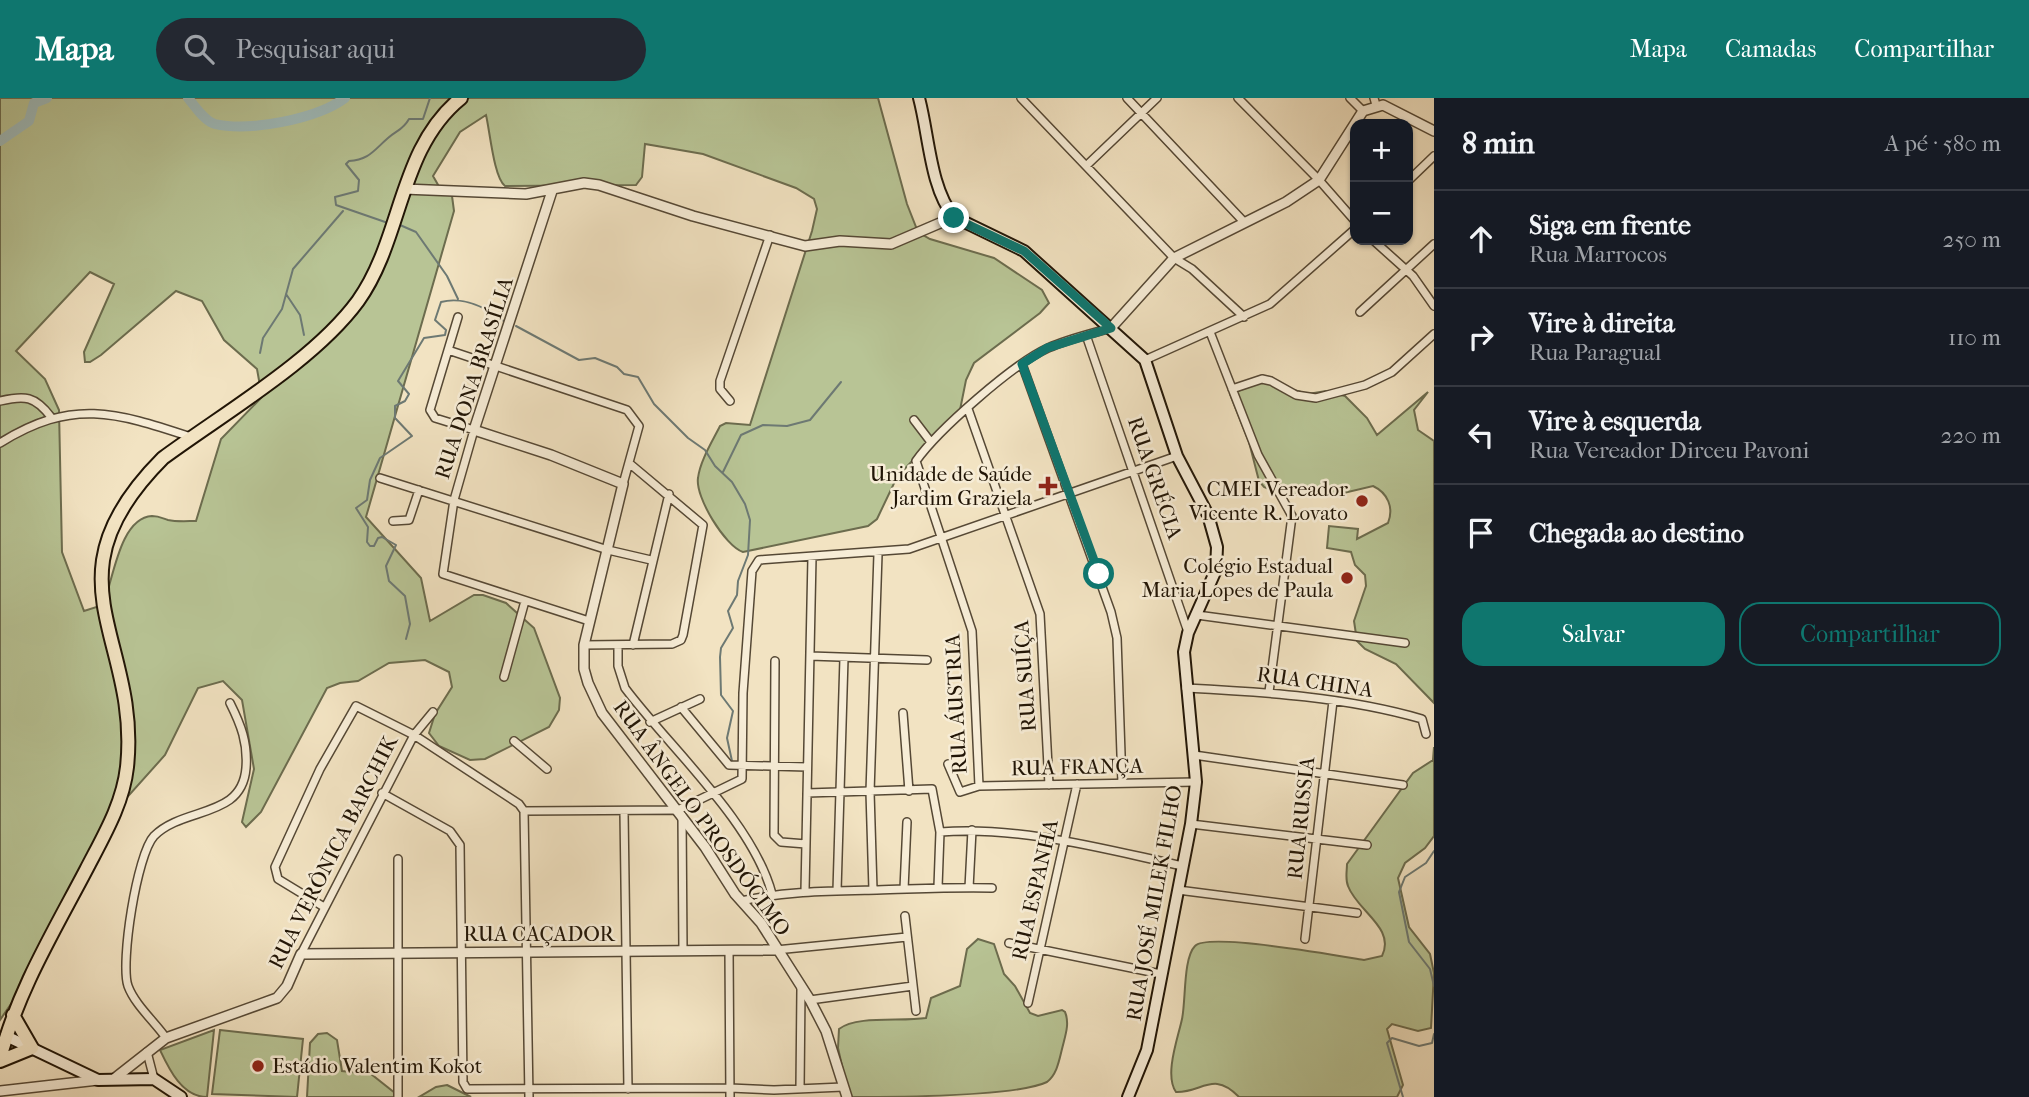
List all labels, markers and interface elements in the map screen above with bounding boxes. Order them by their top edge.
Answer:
search box [156,18,646,81]
text: Mapa [35,30,114,69]
icon: search [180,30,218,68]
text: Pesquisar aqui [236,34,395,65]
text: Mapa [1630,35,1687,63]
text: Camadas [1725,35,1816,63]
text: Compartilhar [1854,35,1994,63]
map controls [1350,119,1413,245]
button: + [1350,119,1413,182]
text: 8 min [1462,126,1535,161]
text: A pé · 580 m [1885,130,2001,157]
button: − [1350,182,1413,245]
route end [938,202,969,233]
text: Siga em frente [1529,210,1691,241]
icon: ahead [1462,220,1500,258]
text: 250 m [1943,226,2001,253]
text: Rua Marrocos [1529,241,1667,268]
street label: RUA DONA BRASÍLIA [430,274,518,482]
text: Vire à direita [1529,308,1675,339]
icon: right [1462,318,1500,356]
text: 110 m [1948,324,2001,351]
text: Rua Paragual [1529,339,1661,366]
text: Vire à esquerda [1529,406,1701,437]
street label: RUA GRÉCIA [1123,414,1187,543]
icon: left [1462,416,1500,454]
text: 220 m [1941,422,2001,449]
text: Rua Vereador Dirceu Pavoni [1529,437,1809,464]
place label: Unidade de Saúde Jardim Graziela [870,462,1032,510]
marker: Unidade de Saúde Jardim Graziela [1038,476,1058,496]
place label: CMEI Vereador Vicente R. Lovato [1188,477,1348,525]
marker: CMEI Vereador Vicente R. Lovato [1354,493,1370,509]
icon: arrive [1462,514,1500,552]
text: Chegada ao destino [1529,518,1744,549]
place label: Colégio Estadual Maria Lopes de Paula [1141,554,1333,602]
route start [1083,558,1114,589]
marker: Colégio Estadual Maria Lopes de Paula [1339,570,1355,586]
button: Salvar [1462,602,1725,666]
button: Compartilhar [1739,602,2001,666]
street label: RUA SUÍÇA [1009,619,1042,733]
street label: RUA ÁUSTRIA [940,633,972,775]
street label: RUA CHINA [1255,662,1375,702]
street label: RUA ÂNGELO PROSDÓCIMO [609,695,796,940]
street label: RUA VERÔNICA BARCHIK [263,729,403,973]
street label: RUA FRANÇA [1011,754,1144,781]
street label: RUA RUSSIA [1283,755,1319,881]
street label: RUA JOSÉ MILEK FILHO [1121,783,1187,1023]
street label: RUA ESPANHA [1007,817,1063,963]
street label: RUA CAÇADOR [463,922,616,947]
place label: Estádio Valentim Kokot [272,1054,483,1078]
marker: Estádio Valentim Kokot [250,1058,266,1074]

